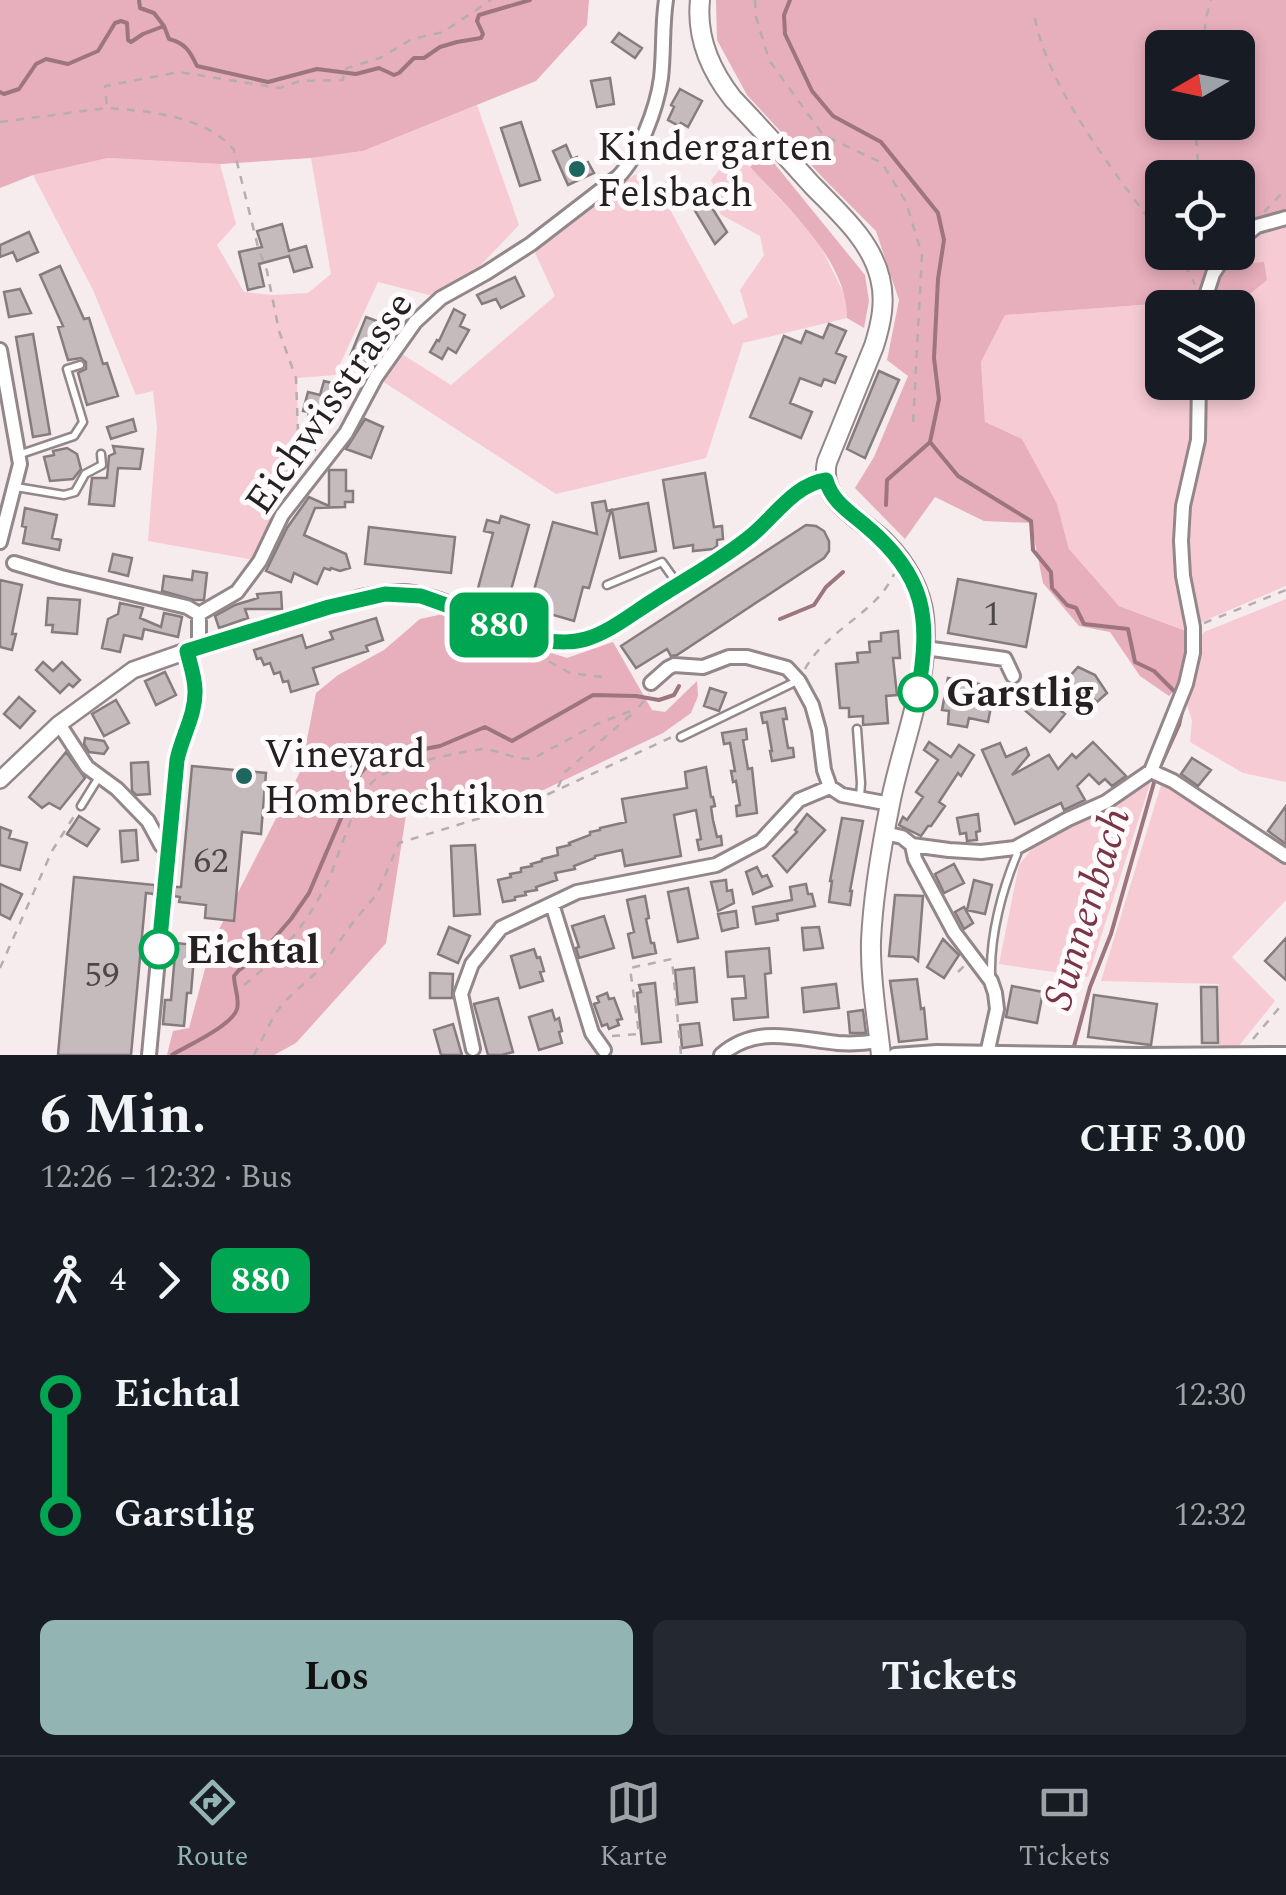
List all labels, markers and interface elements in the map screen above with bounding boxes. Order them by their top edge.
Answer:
north arrow [1145,30,1255,140]
map controls [1145,30,1255,400]
place label: Kindergarten Felsbach [597,118,832,225]
marker: Kindergarten Felsbach [566,158,588,180]
button: locate [1145,160,1255,270]
street label: Eichwisstrasse [230,279,430,528]
button: layers [1145,290,1255,400]
house number: 1 [983,588,1001,641]
line badge: 880 [442,592,556,658]
text: 880 [470,599,528,652]
place label: Garstlig [946,664,1095,725]
marker: Garstlig [899,673,937,711]
place label: Vineyard Hombrechtikon [264,725,545,832]
marker: Vineyard Hombrechtikon [233,765,255,787]
water label: Sunnenbach [1027,800,1148,1017]
house number: 62 [193,835,229,888]
place label: Eichtal [186,921,319,982]
marker: Eichtal [140,930,178,968]
house number: 59 [84,949,120,1002]
text: 6 Min. [40,1074,206,1157]
text: CHF 3.00 [1080,1111,1246,1169]
text: 12:26 – 12:32 · Bus [40,1153,293,1202]
icon: walk [40,1253,95,1308]
icon: forward [141,1253,196,1308]
text: 880 [231,1254,290,1307]
text: 4 [110,1256,126,1305]
text: Eichtal [114,1366,241,1424]
text: 12:30 [1174,1371,1246,1420]
text: Garstlig [114,1486,255,1544]
text: 12:32 [1174,1491,1246,1540]
button: Los [40,1620,633,1735]
button: Tickets [653,1620,1246,1735]
tab: Route [176,1775,248,1878]
tab: Karte [600,1775,667,1878]
tab: Tickets [1019,1775,1110,1878]

